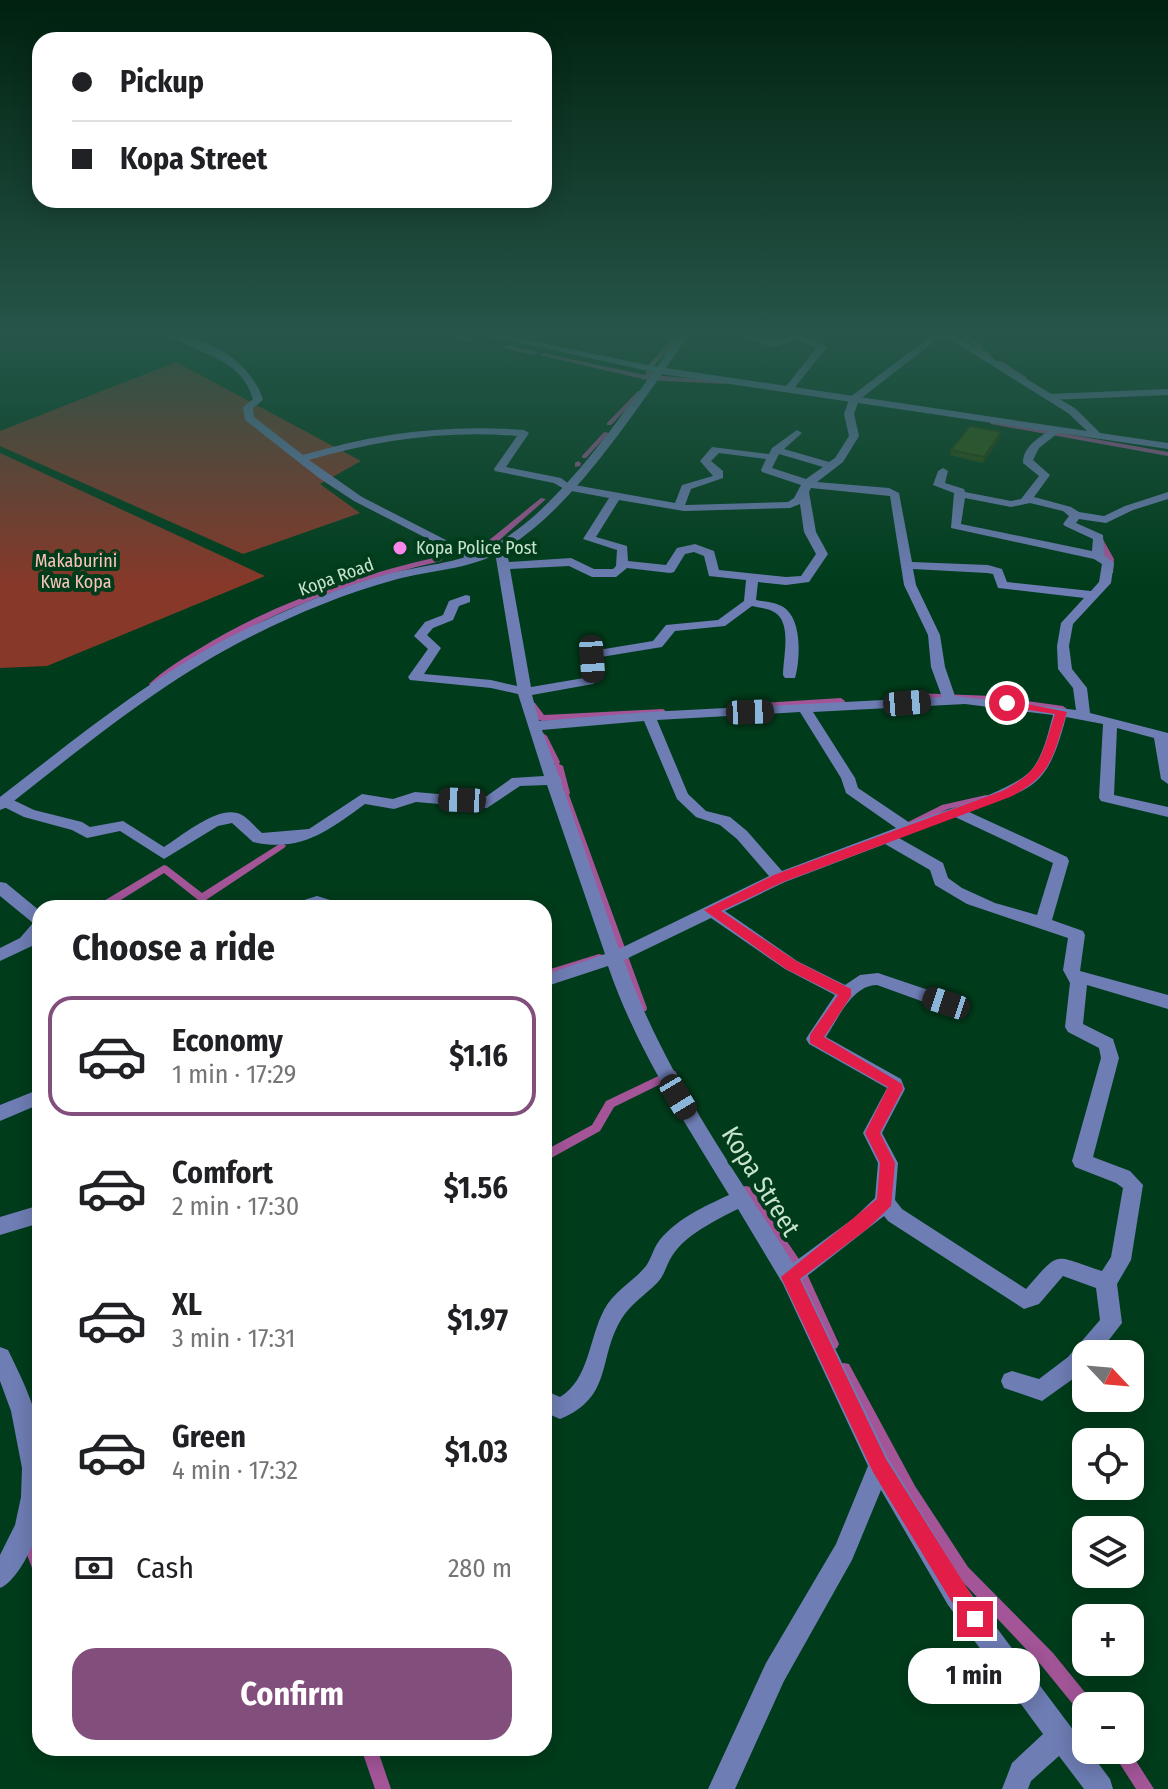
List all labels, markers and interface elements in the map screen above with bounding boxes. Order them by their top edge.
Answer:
text: Pickup [120,64,204,100]
text: Kopa Street [120,141,267,177]
place label: Kopa Police Post [416,537,537,559]
marker: Kopa Police Post [391,539,409,557]
park label: Makaburini Kwa Kopa [35,550,117,593]
street label: Kopa Road [295,553,377,601]
car [578,634,606,684]
route start [989,685,1025,721]
car [882,689,932,717]
car [726,699,774,725]
car [438,787,486,813]
text: Choose a ride [72,926,275,970]
car [919,984,973,1022]
icon: car [76,1020,148,1092]
text: Economy [172,1023,283,1059]
text: $1.16 [449,1038,508,1074]
text: 1 min · 17:29 [172,1059,296,1090]
car [655,1070,701,1124]
street label: Kopa Street [715,1121,807,1242]
icon: car [76,1152,148,1224]
text: Comfort [172,1155,273,1191]
text: $1.56 [444,1170,508,1206]
text: 2 min · 17:30 [172,1191,299,1222]
icon: car [76,1284,148,1356]
text: XL [172,1287,202,1323]
text: $1.97 [447,1302,508,1338]
text: 3 min · 17:31 [172,1323,295,1354]
north arrow [1072,1340,1144,1412]
map controls [1072,1340,1144,1764]
icon: car [76,1416,148,1488]
text: Green [172,1419,246,1455]
button: locate [1072,1428,1144,1500]
text: $1.03 [445,1434,508,1470]
text: 4 min · 17:32 [172,1455,298,1486]
button: layers [1072,1516,1144,1588]
icon: cash [72,1546,116,1590]
text: Cash [136,1550,194,1586]
text: 280 m [448,1553,512,1584]
route end [957,1601,993,1637]
button: + [1072,1604,1144,1676]
callout: 1 min [909,1647,1041,1703]
button: Confirm [72,1648,512,1740]
text: 1 min [946,1660,1002,1691]
button: − [1072,1692,1144,1764]

